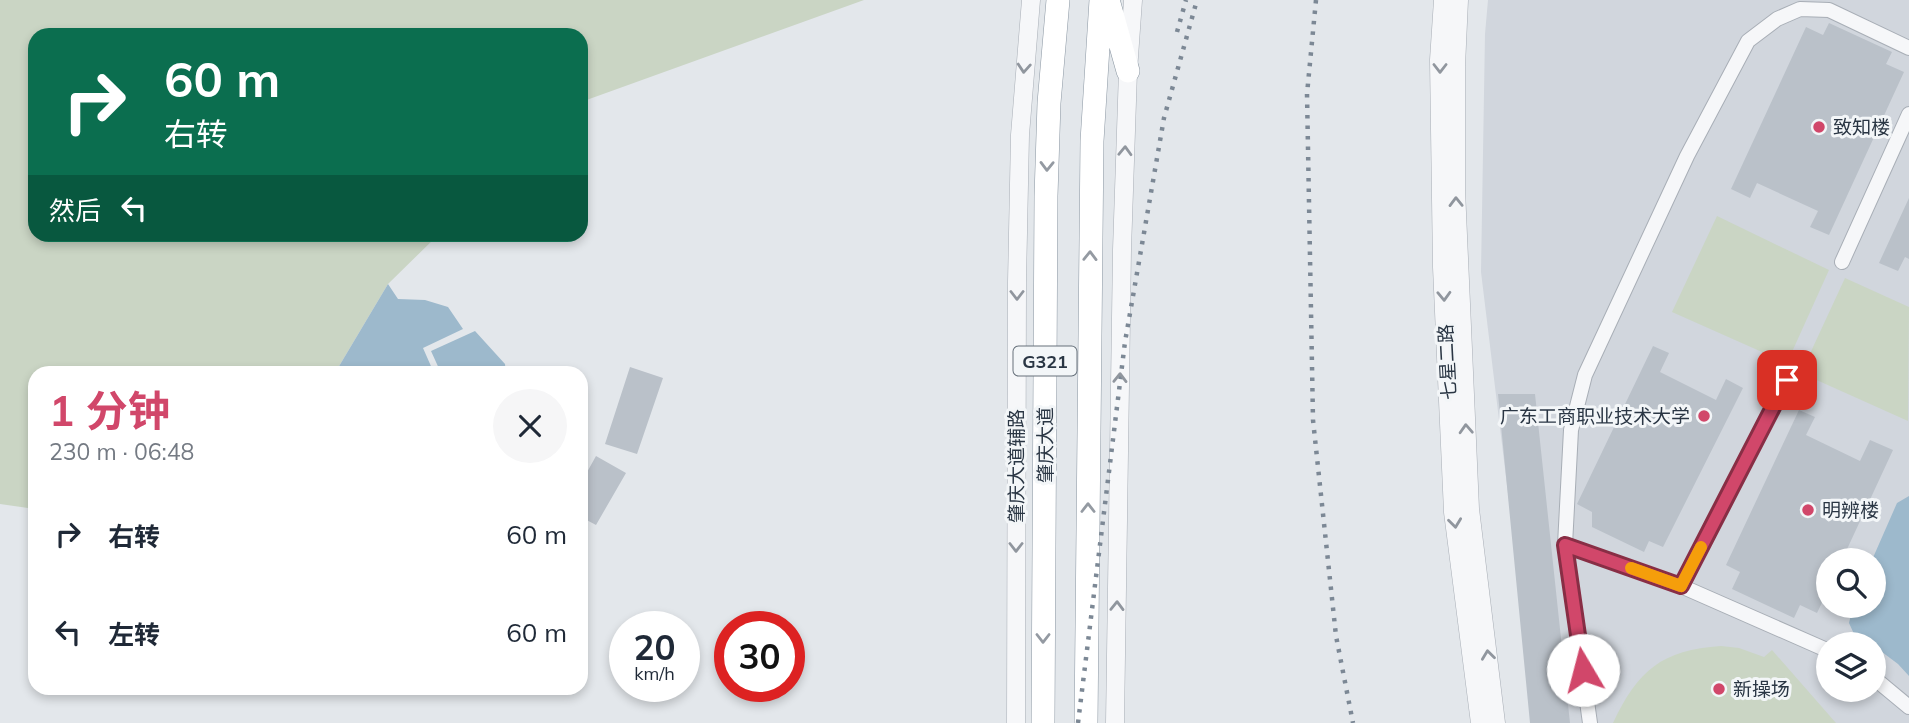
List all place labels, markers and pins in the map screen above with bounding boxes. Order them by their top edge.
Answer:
place label: 致知楼 [1833,115,1890,139]
marker: 致知楼 [1811,119,1827,135]
pin [1757,350,1817,410]
place label: 广东工商职业技术大学 [1500,404,1690,428]
marker: 广东工商职业技术大学 [1696,408,1712,424]
place label: 明辨楼 [1822,498,1879,522]
marker: 明辨楼 [1800,502,1816,518]
place label: 新操场 [1733,677,1790,701]
marker: 新操场 [1711,681,1727,697]

